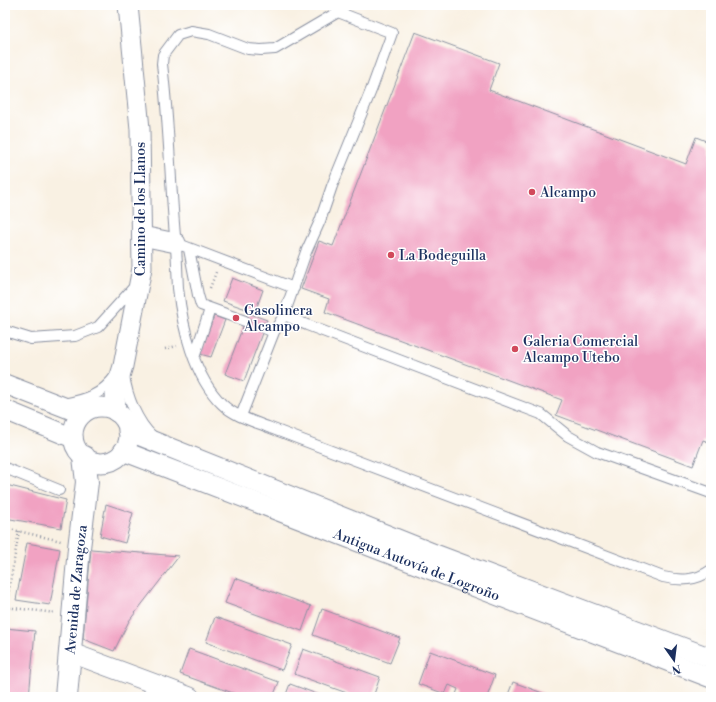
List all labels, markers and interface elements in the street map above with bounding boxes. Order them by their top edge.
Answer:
street label: Camino de los Llanos [132,142,150,276]
place label: Alcampo [539,184,596,202]
marker: Alcampo [527,187,537,197]
place label: La Bodeguilla [399,247,487,265]
marker: La Bodeguilla [386,250,396,260]
place label: Gasolinera Alcampo [243,302,314,336]
marker: Gasolinera Alcampo [231,313,241,323]
place label: Galeria Comercial Alcampo Utebo [522,333,638,367]
marker: Galeria Comercial Alcampo Utebo [510,344,520,354]
street label: Avenida de Zaragoza [62,523,92,656]
street label: Antigua Autovía de Logroño [330,525,502,606]
north arrow [654,640,694,680]
text: N [670,661,682,677]

